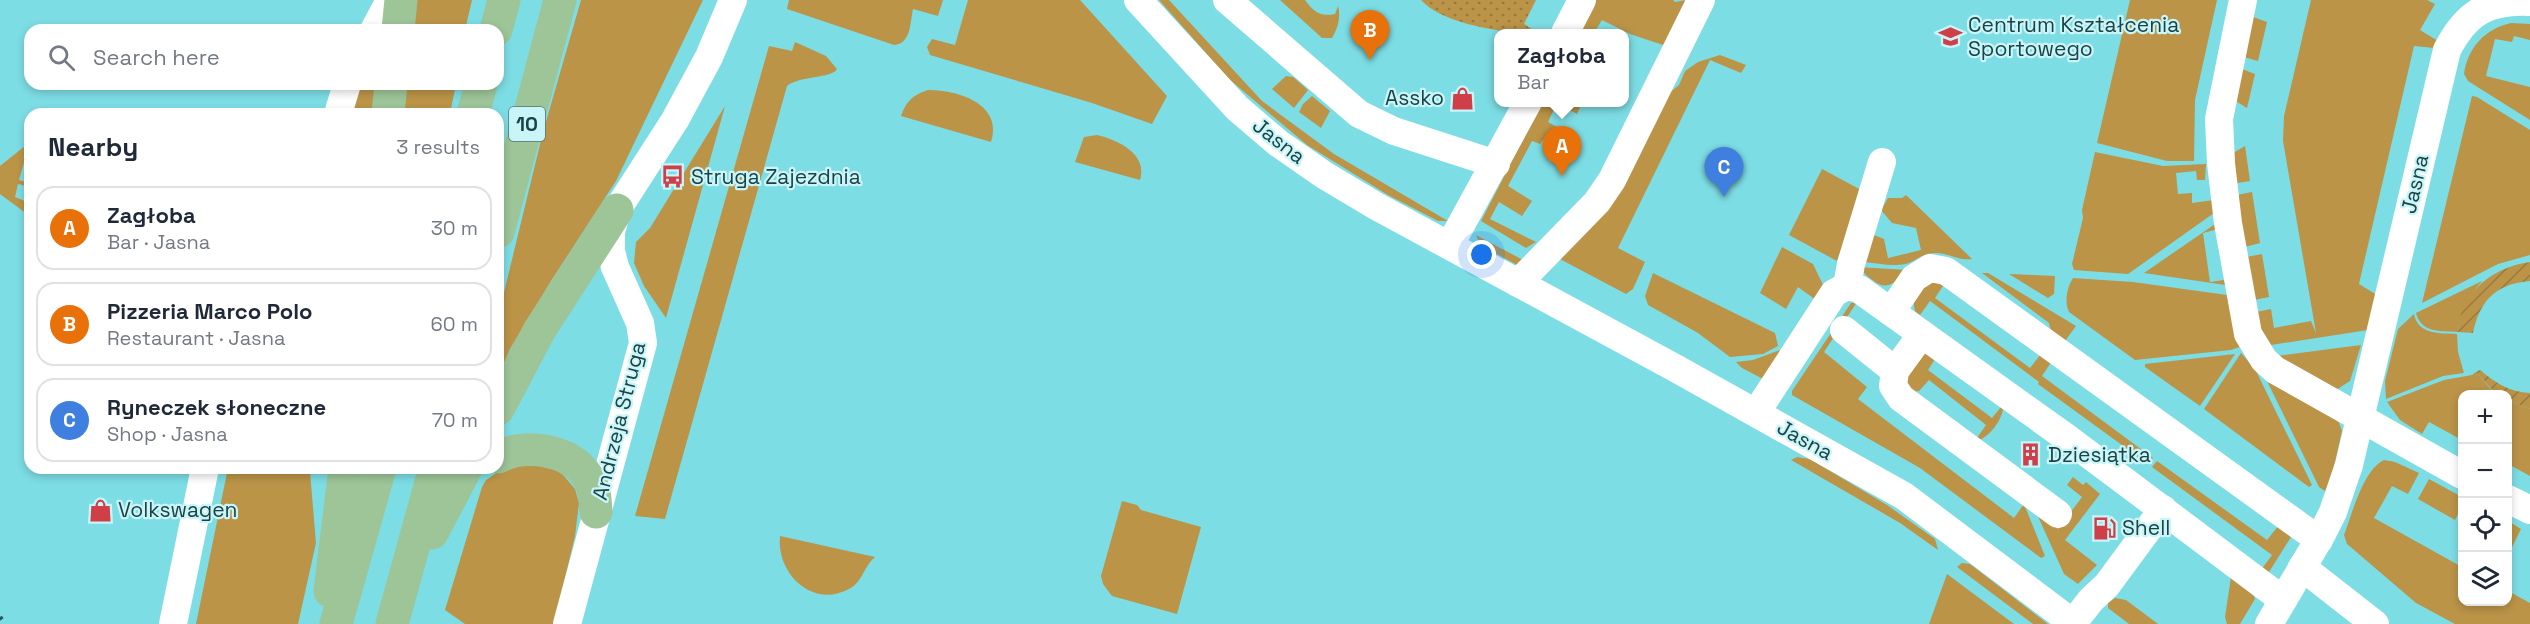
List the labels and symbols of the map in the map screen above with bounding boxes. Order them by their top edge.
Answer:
pin: B [1350,10,1390,60]
place label: Centrum Kształcenia Sportowego [1968,11,2179,62]
school or university icon: Centrum Kształcenia Sportowego [1937,24,1963,50]
place label: Assko [1385,84,1444,111]
shop icon: Assko [1449,85,1475,111]
road number: 10 [509,107,545,141]
street label: Jasna [1247,112,1311,170]
pin: A [1542,126,1582,176]
pin: C [1704,148,1744,197]
street label: Jasna [2395,152,2434,216]
place label: Struga Zajezdnia [691,163,861,190]
bus stop icon: Struga Zajezdnia [660,164,686,190]
your location [1467,240,1496,269]
street label: Andrzeja Struga [586,339,651,503]
street label: Jasna [1772,413,1838,466]
place label: Dziesiątka [2048,441,2151,468]
building icon: Dziesiątka [2017,442,2043,468]
place label: Volkswagen [118,496,237,523]
shop icon: Volkswagen [87,497,113,523]
place label: Shell [2122,514,2170,541]
fuel station icon: Shell [2091,515,2117,541]

